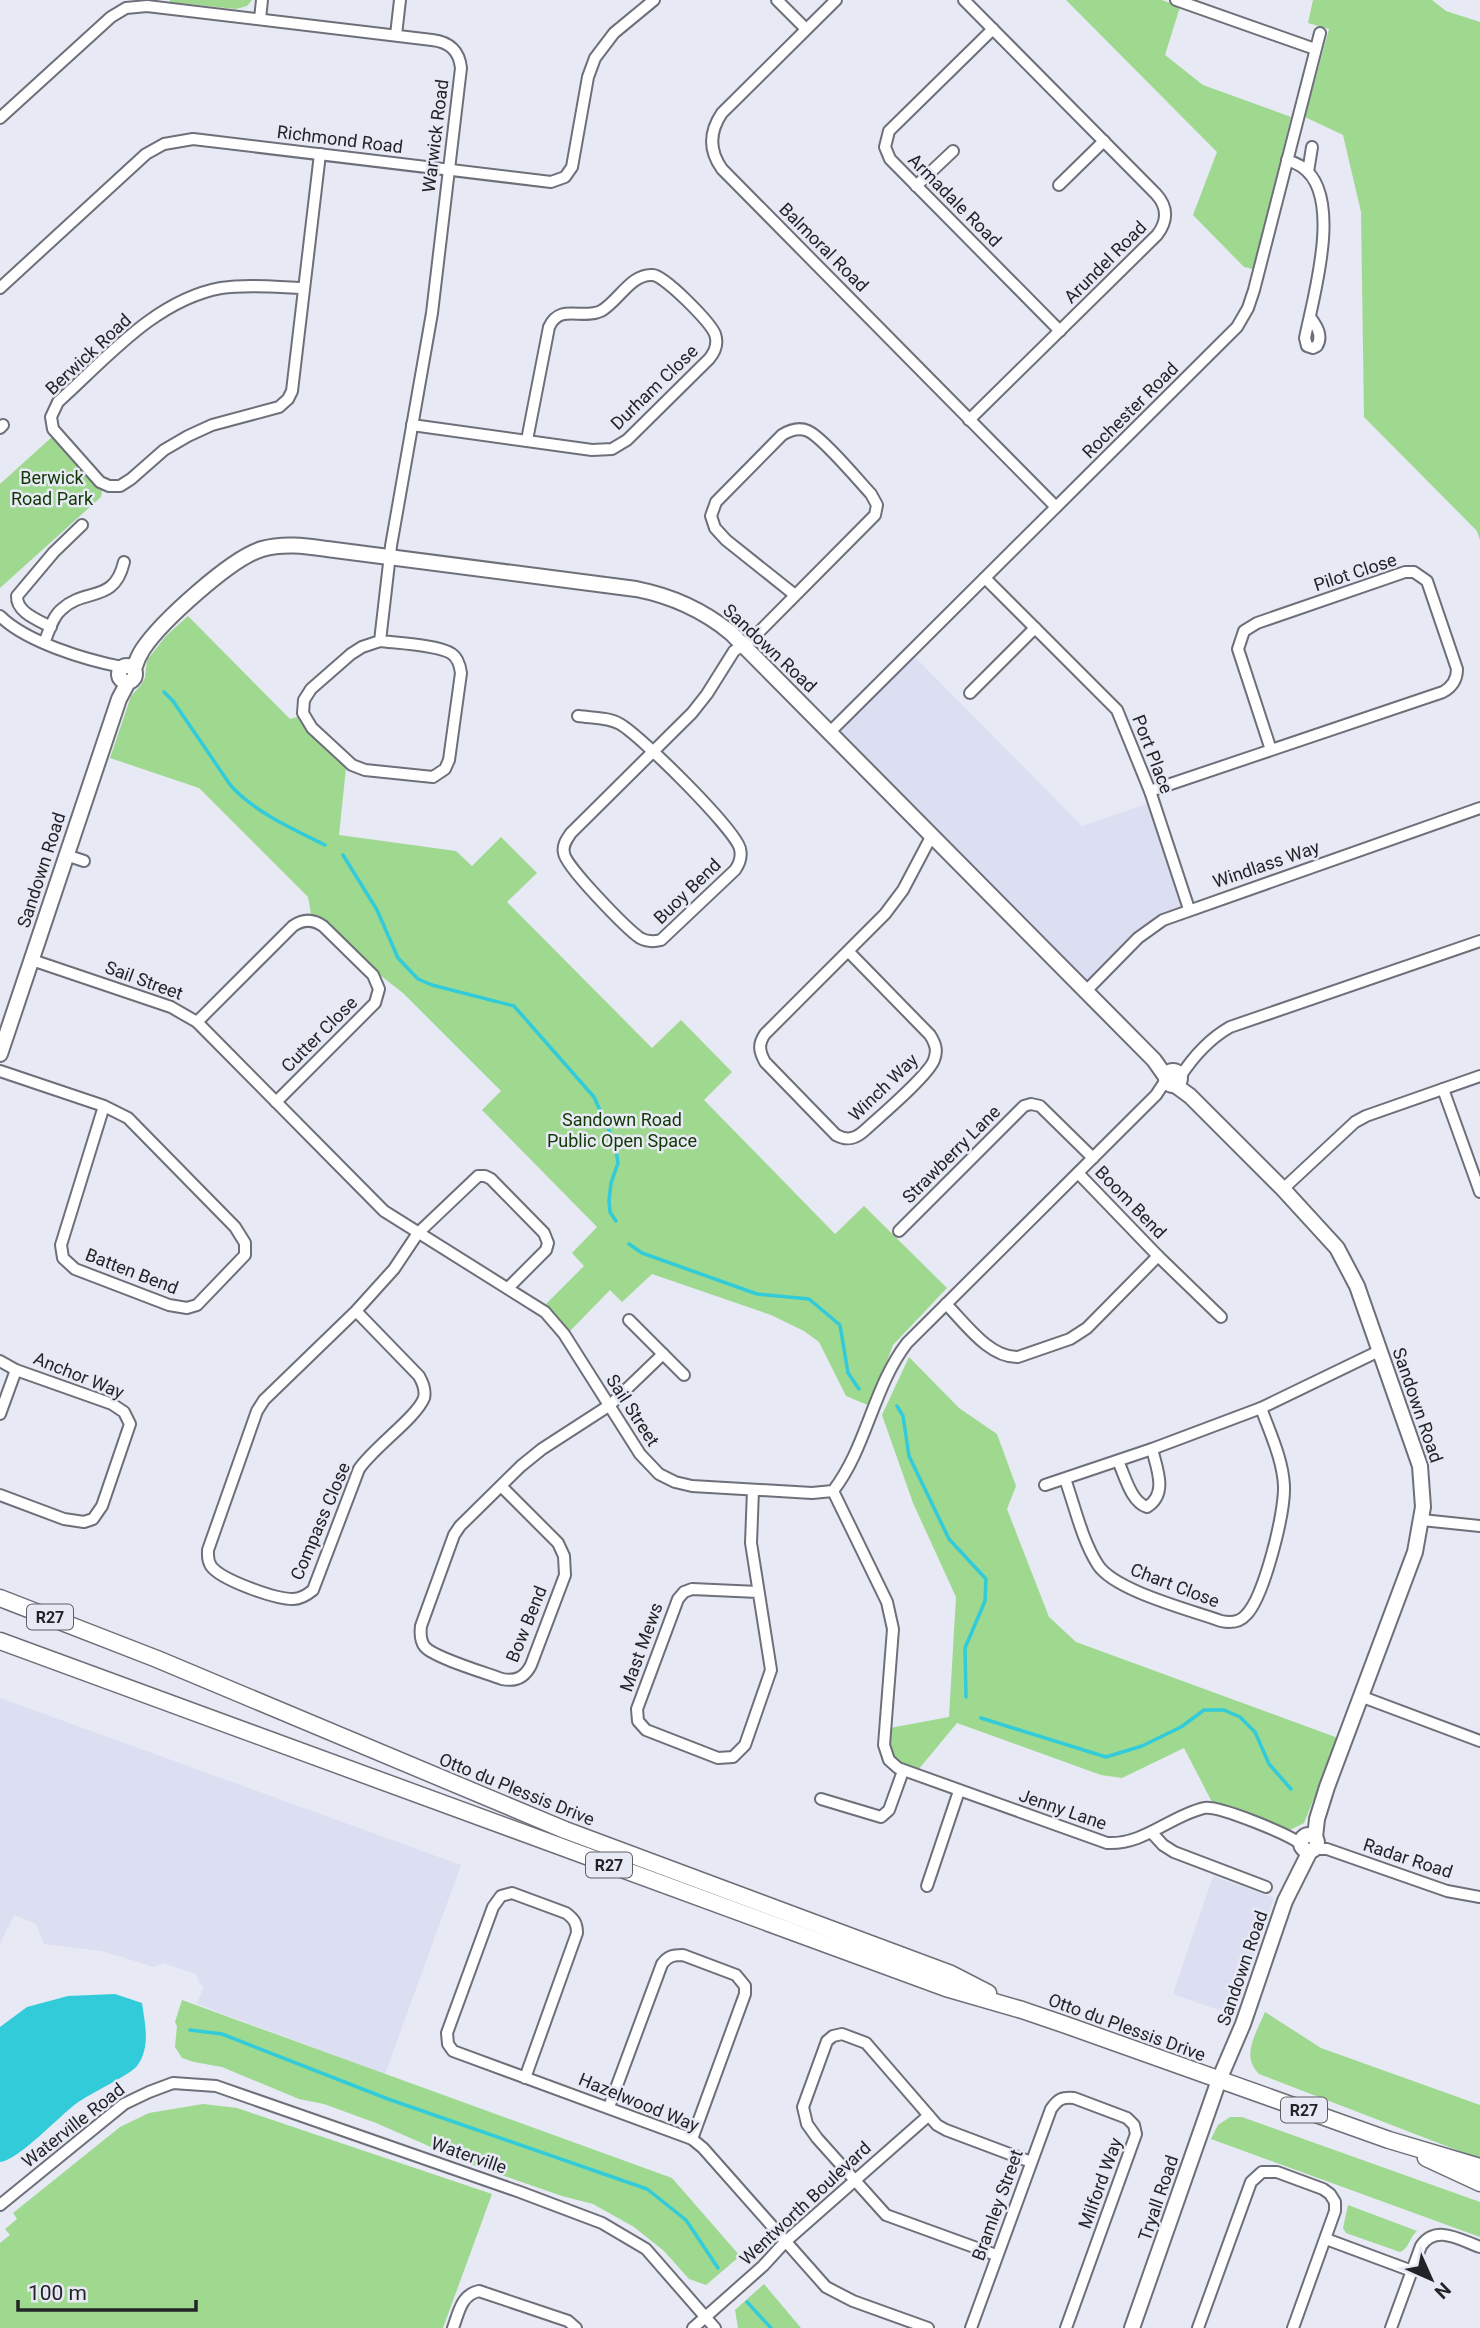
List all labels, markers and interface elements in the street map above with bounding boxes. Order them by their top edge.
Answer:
street label: Warwick Road [418,78,452,194]
street label: Richmond Road [276,121,404,157]
street label: Armadale Road [904,149,1006,251]
street label: Balmoral Road [775,198,873,296]
street label: Arundel Road [1060,217,1150,307]
street label: Berwick Road [41,309,135,399]
street label: Durham Close [606,340,702,434]
street label: Rochester Road [1078,358,1182,462]
park label: Berwick Road Park [11,467,94,509]
street label: Pilot Close [1311,549,1399,595]
street label: Sandown Road [719,599,821,697]
street label: Port Place [1128,712,1178,796]
street label: Sandown Road [12,810,70,930]
street label: Windlass Way [1210,836,1323,892]
street label: Buoy Bend [649,854,725,928]
street label: Sail Street [102,956,186,1004]
street label: Cutter Close [277,992,361,1076]
street label: Winch Way [844,1049,922,1125]
street label: Strawberry Lane [898,1101,1004,1207]
park label: Sandown Road Public Open Space [547,1109,697,1151]
street label: Boom Bend [1091,1161,1171,1243]
street label: Batten Bend [83,1244,181,1298]
street label: Sandown Road [1389,1345,1447,1465]
street label: Anchor Way [31,1347,128,1403]
street label: Sail Street [602,1370,664,1450]
street label: Compass Close [286,1459,354,1583]
street label: Chart Close [1128,1558,1222,1612]
street label: Bow Bend [501,1583,551,1665]
street label: Mast Mews [615,1600,667,1694]
road number: R27 [27,1604,73,1630]
street label: Otto du Plessis Drive [436,1748,598,1830]
street label: Jenny Lane [1016,1784,1110,1834]
street label: Radar Road [1361,1834,1455,1882]
road number: R27 [586,1853,632,1878]
street label: Sandown Road [1213,1908,1271,2028]
street label: Otto du Plessis Drive [1046,1989,1208,2065]
street label: Hazelwood Way [576,2068,703,2136]
street label: Waterville Road [18,2078,128,2172]
road number: R27 [1281,2098,1327,2122]
street label: Waterville [428,2132,510,2178]
street label: Milford Way [1074,2134,1126,2231]
street label: Wentworth Boulevard [735,2137,875,2269]
street label: Bramley Street [967,2146,1027,2263]
street label: Tryall Road [1134,2152,1182,2244]
north arrow [1396,2244,1466,2314]
scale bar [18,2268,196,2312]
text: N [1430,2278,1456,2304]
text: 100 m [28,2281,87,2305]

